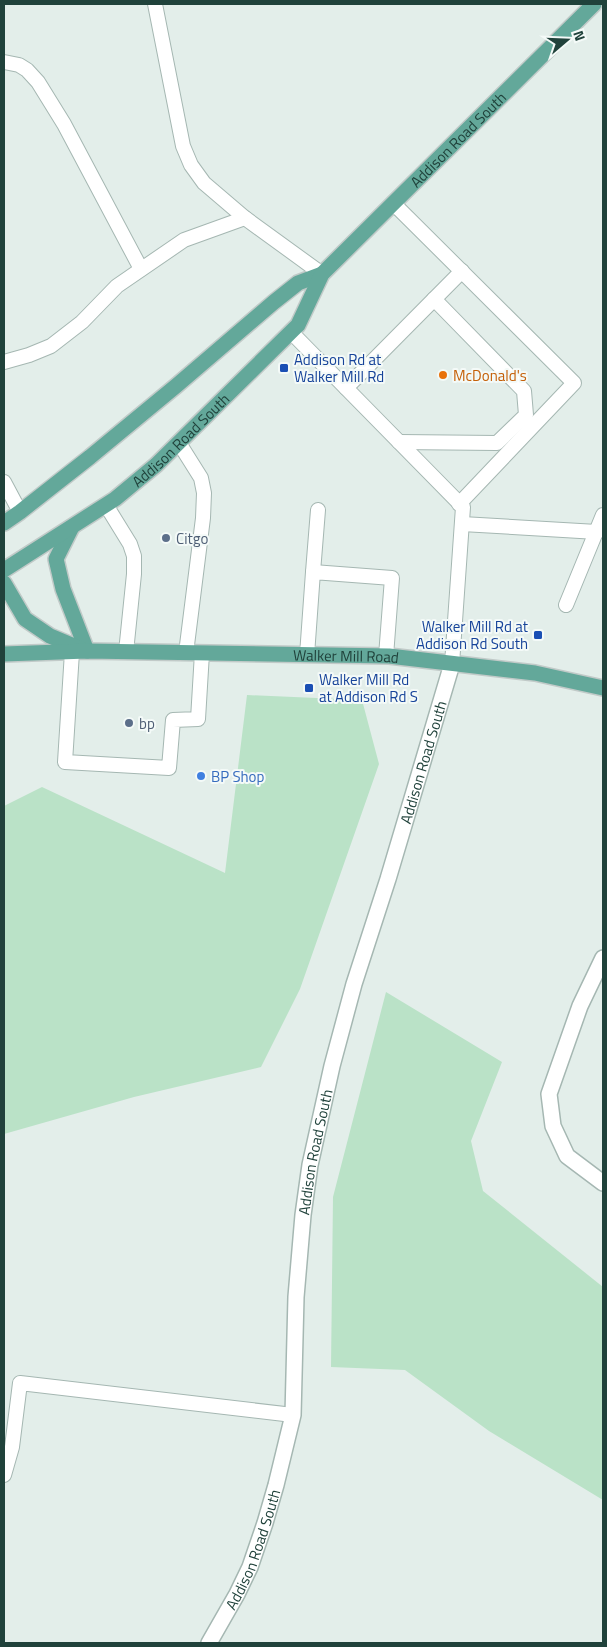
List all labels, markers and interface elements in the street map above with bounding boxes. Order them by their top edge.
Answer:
north arrow [542,15,592,65]
text: N [568,28,591,44]
street label: Addison Road South [404,86,511,192]
place label: Addison Rd at Walker Mill Rd [294,348,384,388]
marker: Addison Rd at Walker Mill Rd [278,362,290,374]
place label: McDonald's [453,364,527,387]
marker: McDonald's [437,369,449,381]
street label: Addison Road South [127,388,234,492]
place label: Citgo [176,527,208,550]
marker: Citgo [160,532,172,544]
place label: Walker Mill Rd at Addison Rd South [416,615,529,655]
marker: Walker Mill Rd at Addison Rd South [532,629,544,641]
street label: Walker Mill Road [293,643,400,669]
place label: Walker Mill Rd at Addison Rd S [319,668,418,708]
marker: Walker Mill Rd at Addison Rd S [303,682,315,694]
street label: Addison Road South [394,698,452,826]
place label: bp [139,712,155,735]
marker: bp [123,717,135,729]
place label: BP Shop [211,765,265,788]
marker: BP Shop [195,770,207,782]
street label: Addison Road South [292,1087,338,1216]
street label: Addison Road South [219,1486,286,1614]

